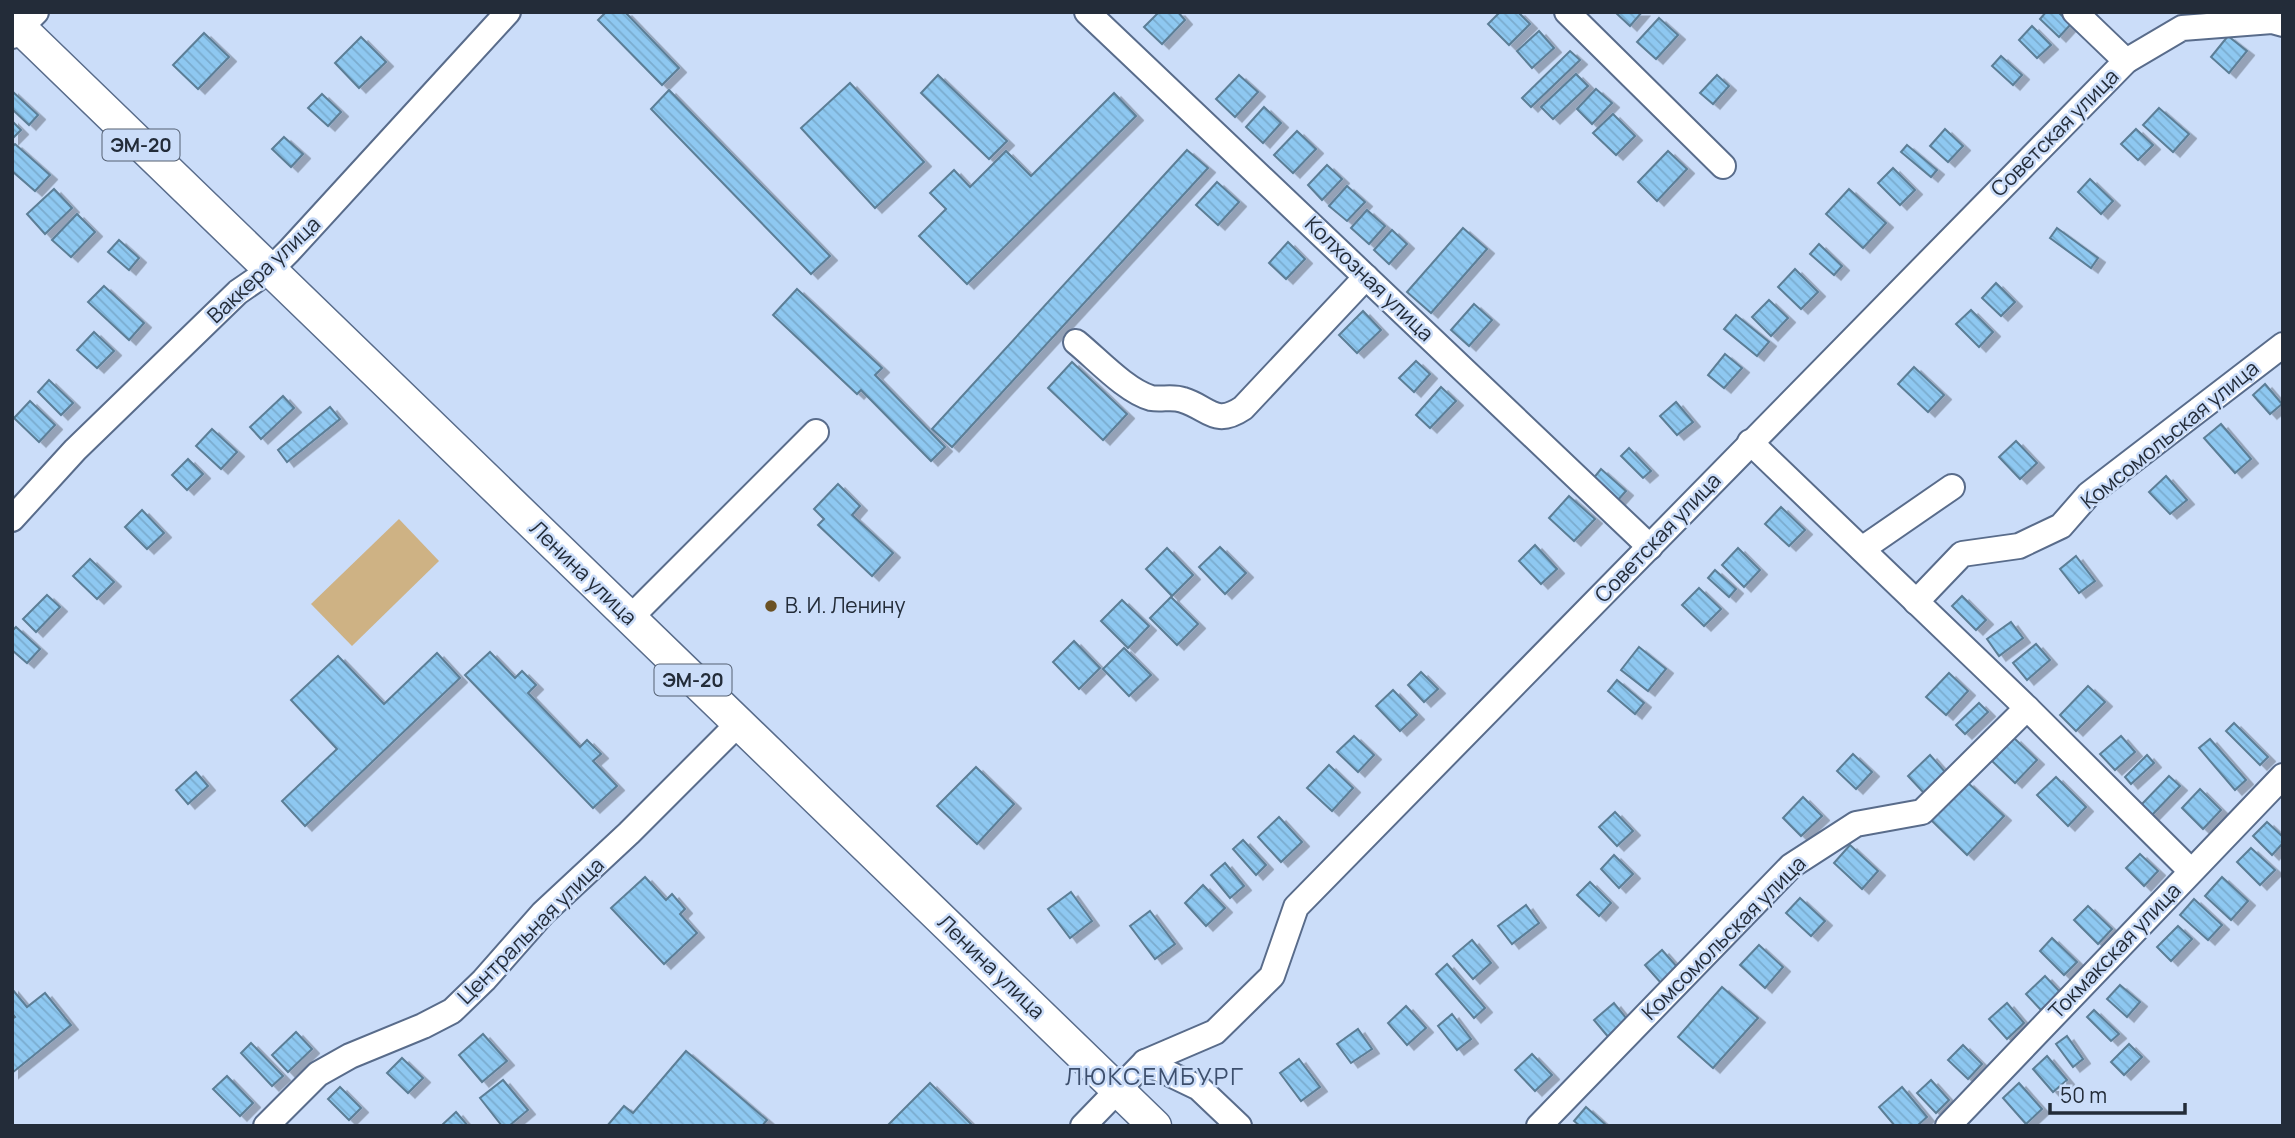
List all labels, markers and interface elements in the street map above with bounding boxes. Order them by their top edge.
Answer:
street label: Советская улица [1984,62,2124,202]
road number: ЭМ-20 [102,130,180,160]
street label: Ваккера улица [201,210,326,329]
street label: Колхозная улица [1299,210,1440,347]
street label: Комсомольская улица [2075,354,2264,515]
street label: Советская улица [1588,466,1726,608]
street label: Ленина улица [524,514,643,631]
place label: В. И. Ленину [785,591,905,619]
marker: В. И. Ленину [763,598,779,614]
road number: ЭМ-20 [654,664,732,695]
street label: Комсомольская улица [1635,849,1811,1025]
street label: Центральная улица [451,851,610,1010]
street label: Токмакская улица [2042,876,2186,1024]
street label: Ленина улица [932,908,1051,1025]
district label: ЛЮКСЕМБУРГ [1065,1059,1245,1092]
scale bar [2050,1072,2185,1116]
text: 50 m [2060,1081,2107,1109]

